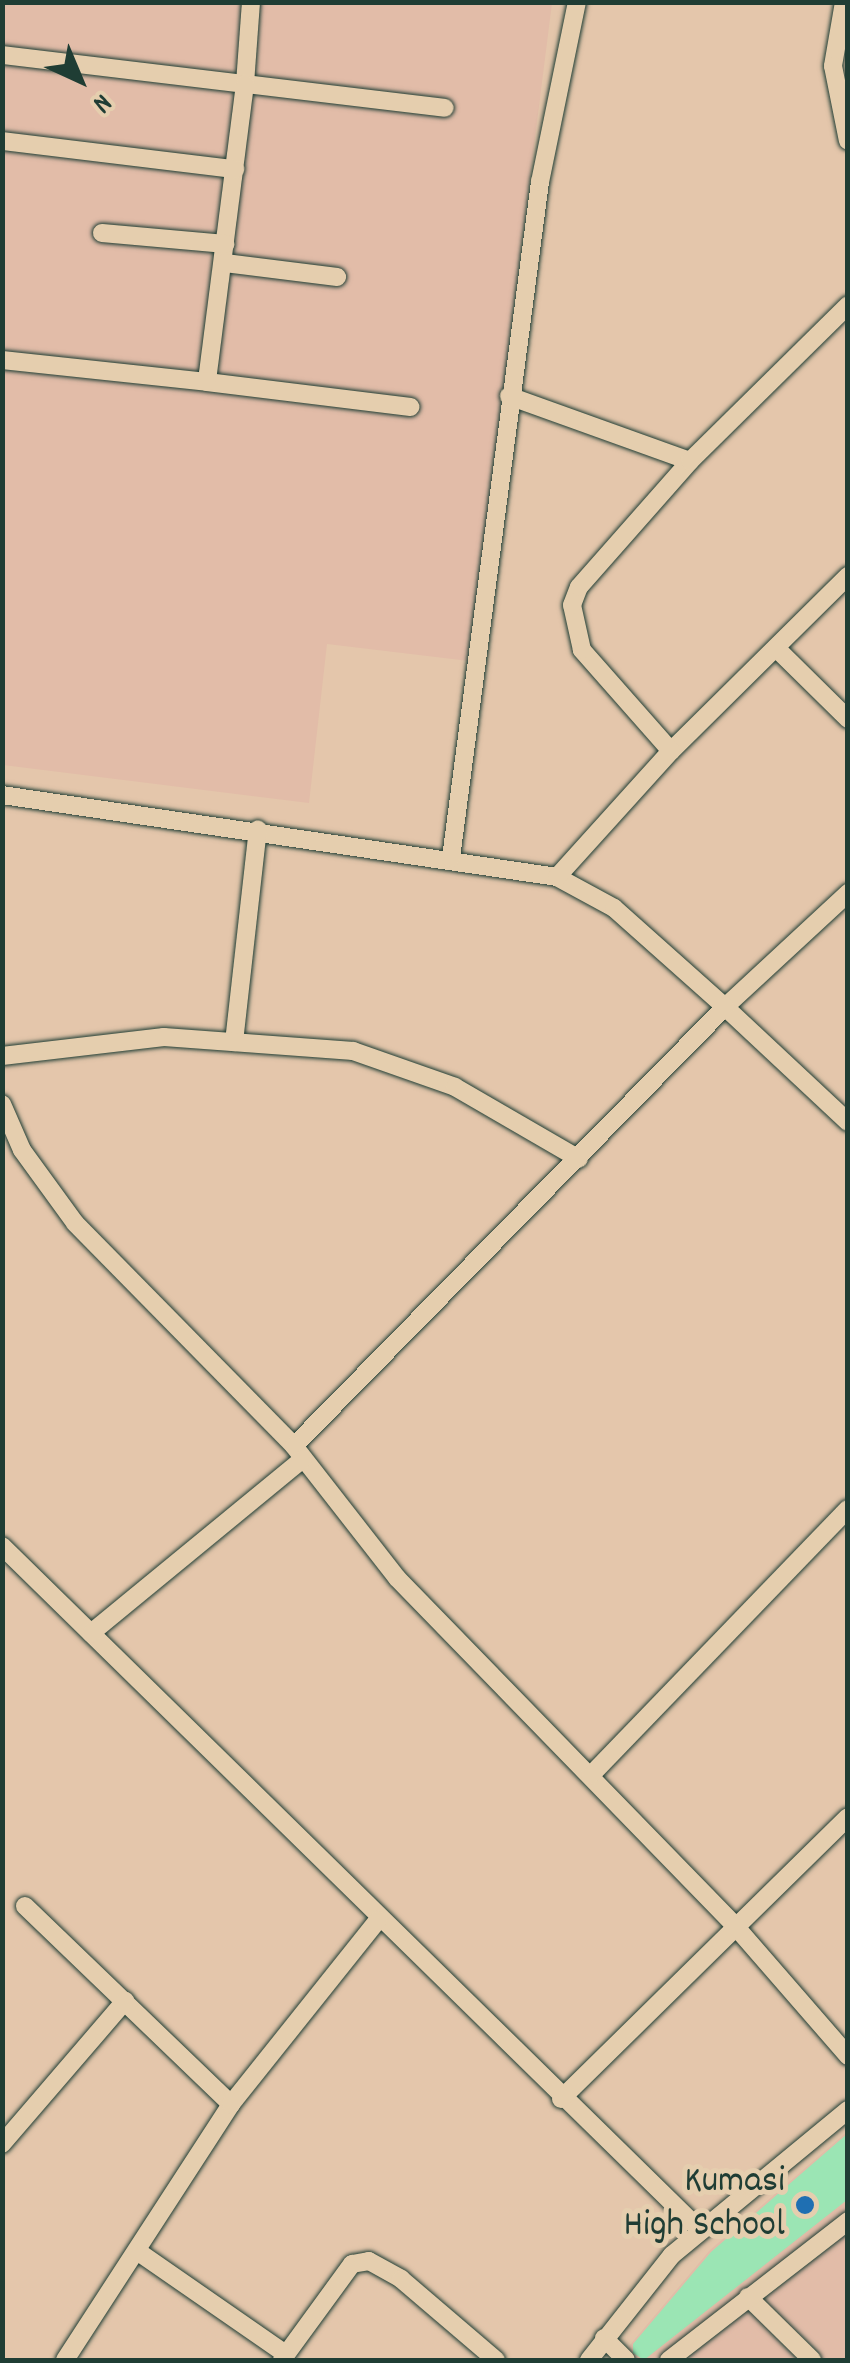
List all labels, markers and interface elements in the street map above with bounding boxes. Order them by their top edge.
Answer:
north arrow [30,30,130,130]
text: N [82,82,120,121]
place label: Kumasi High School [624,2160,785,2250]
marker: Kumasi High School [794,2194,816,2216]

